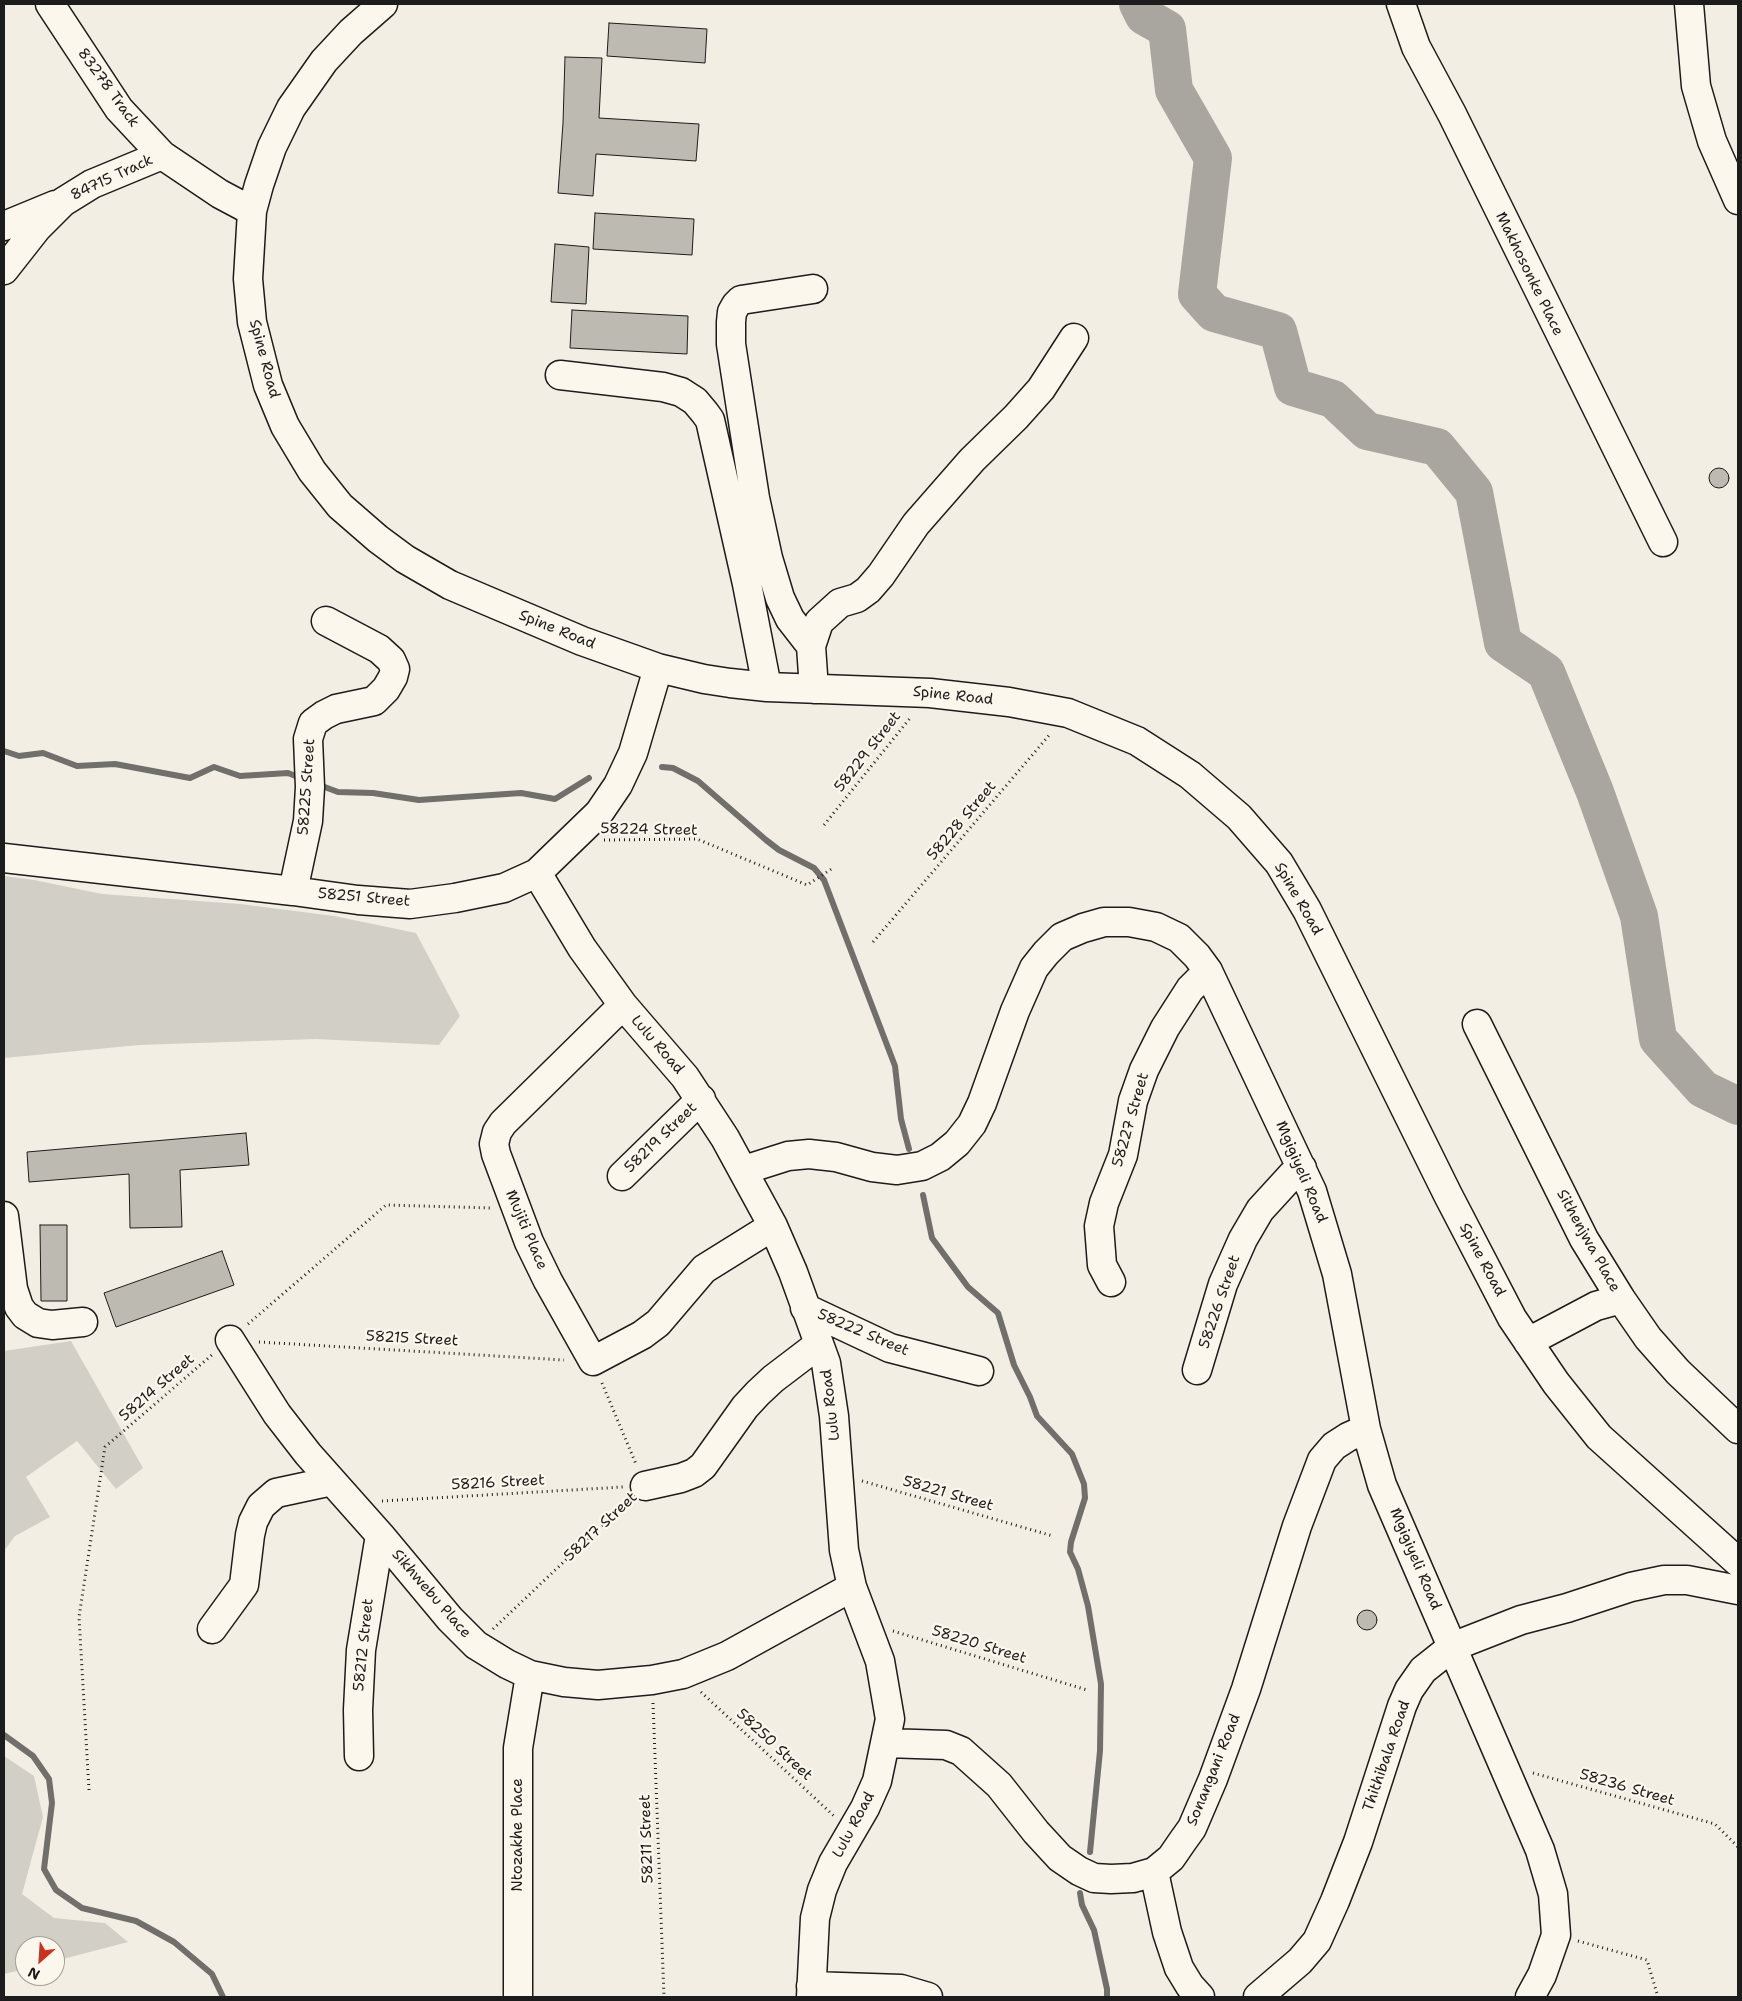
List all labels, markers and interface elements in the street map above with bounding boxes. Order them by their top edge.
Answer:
street label: 83278 Track [73,45,143,131]
street label: 84715 Track [68,151,156,205]
street label: Makhosonke Place [1491,209,1567,339]
street label: Spine Road [245,318,283,400]
street label: Spine Road [516,607,598,653]
street label: Spine Road [912,683,994,709]
street label: 58229 Street [831,708,905,796]
street label: 58225 Street [295,738,319,836]
street label: 58228 Street [924,778,1000,864]
street label: 58224 Street [600,820,698,840]
street label: Spine Road [1270,860,1326,938]
street label: 58251 Street [317,885,411,911]
street label: Lulu Road [627,1012,687,1078]
street label: 58227 Street [1109,1071,1153,1169]
street label: 58219 Street [621,1099,701,1177]
street label: Mgigiyeli Road [1271,1118,1331,1226]
street label: Sithenjwa Place [1552,1186,1624,1296]
street label: Mujiti Place [501,1187,551,1273]
street label: Spine Road [1455,1220,1509,1300]
street label: 58226 Street [1196,1253,1244,1351]
street label: 58222 Street [815,1306,911,1360]
street label: 58215 Street [365,1328,459,1350]
street label: 58214 Street [116,1351,198,1425]
street label: Lulu Road [818,1368,844,1442]
street label: 58216 Street [451,1472,545,1494]
street label: 58221 Street [901,1472,995,1516]
street label: 58217 Street [561,1489,641,1565]
street label: Mgigiyeli Road [1385,1505,1445,1613]
street label: Sikhwebu Place [388,1546,474,1642]
street label: 58212 Street [350,1598,378,1692]
street label: 58220 Street [930,1622,1028,1668]
street label: Thithibala Road [1360,1698,1414,1814]
street label: 58250 Street [732,1705,816,1785]
street label: Sonangani Road [1183,1711,1245,1829]
street label: 58236 Street [1577,1766,1677,1810]
street label: Ntozakhe Place [509,1778,527,1892]
street label: Lulu Road [829,1789,879,1861]
street label: 58211 Street [636,1794,658,1884]
north arrow [15,1936,65,1986]
text: N [25,1963,43,1984]

